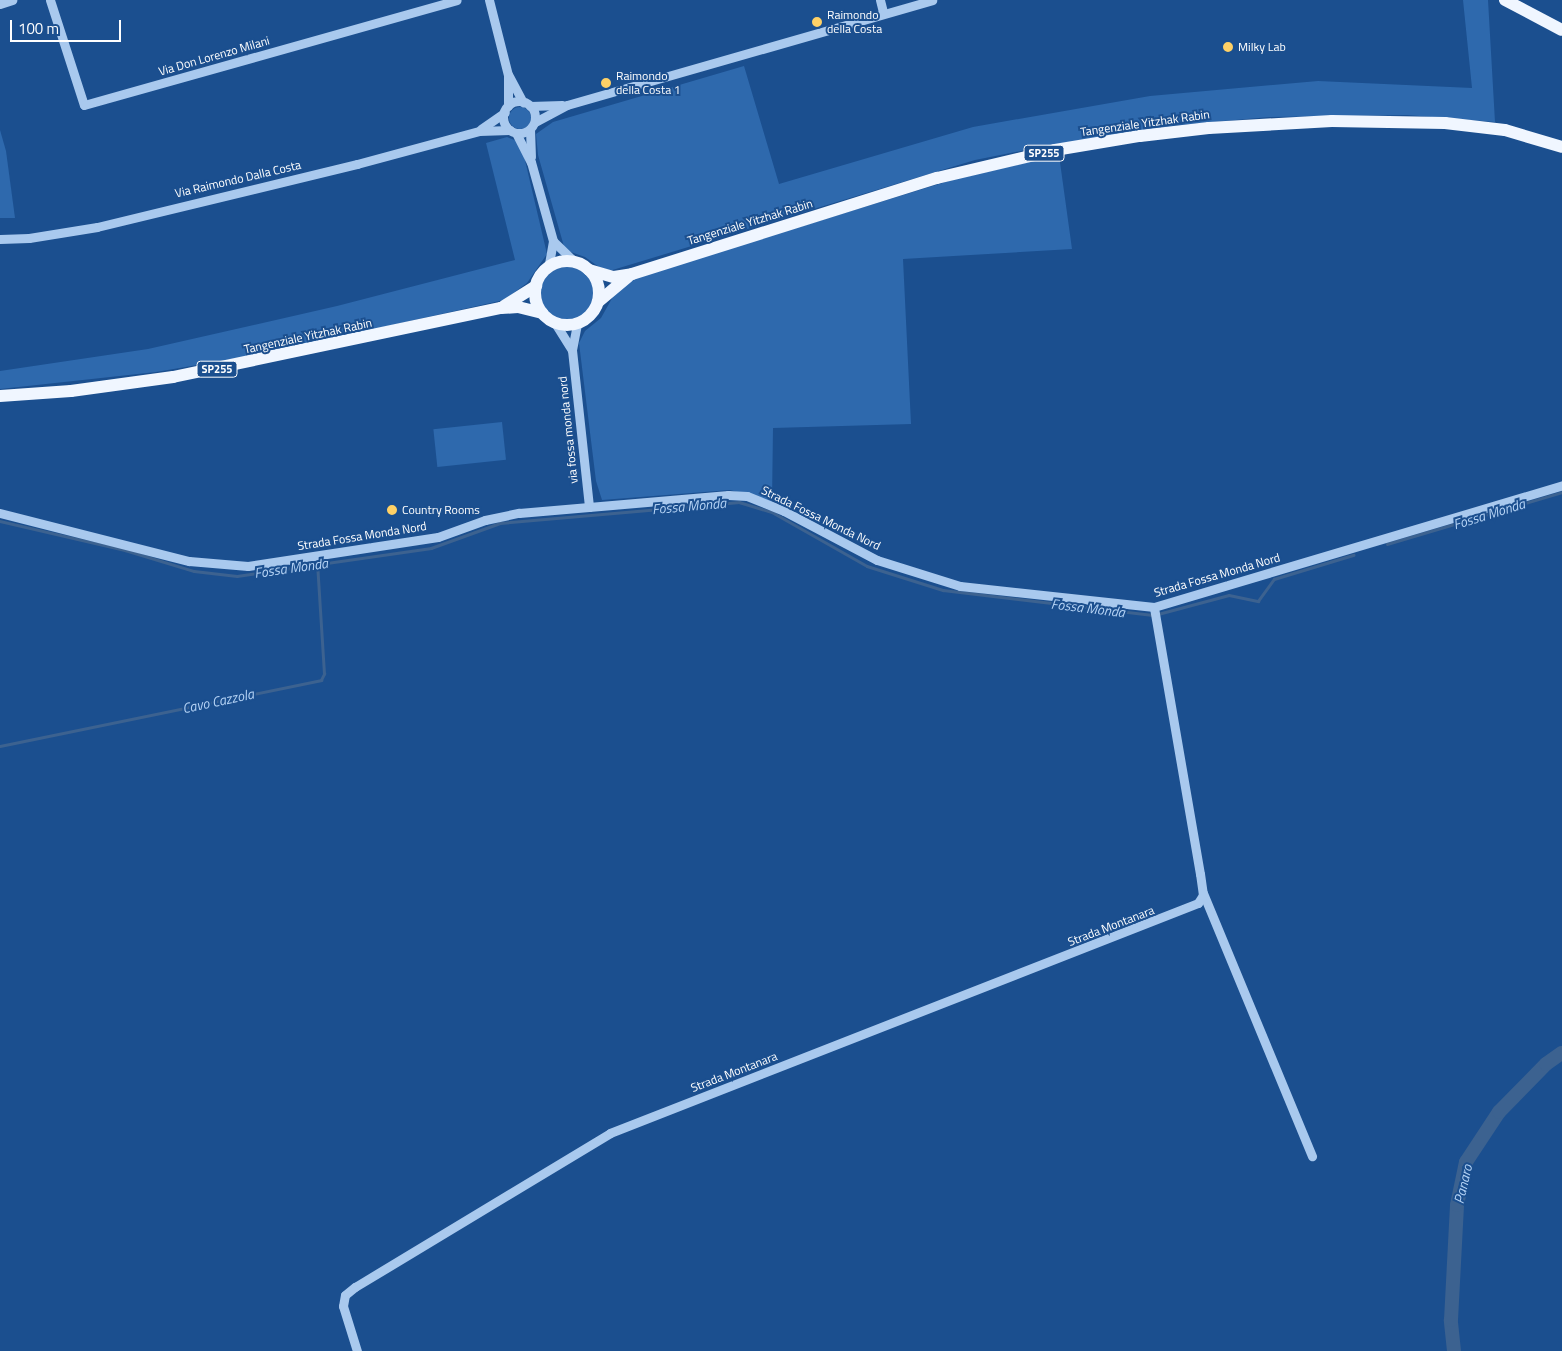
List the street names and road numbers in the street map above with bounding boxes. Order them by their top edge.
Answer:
street label: Via Don Lorenzo Milani [157,33,271,79]
street label: Tangenziale Yitzhak Rabin [1079,107,1211,139]
road number: SP255 [1023,144,1065,162]
street label: Via Raimondo Dalla Costa [174,157,302,201]
street label: Tangenziale Yitzhak Rabin [686,196,814,248]
street label: Tangenziale Yitzhak Rabin [243,315,373,357]
road number: SP255 [196,360,238,378]
street label: via fossa monda nord [555,376,581,484]
street label: Strada Fossa Monda Nord [759,483,883,553]
street label: Strada Fossa Monda Nord [296,519,428,553]
street label: Strada Fossa Monda Nord [1152,550,1282,600]
street label: Strada Montanara [1066,903,1156,949]
street label: Strada Montanara [689,1049,779,1095]

